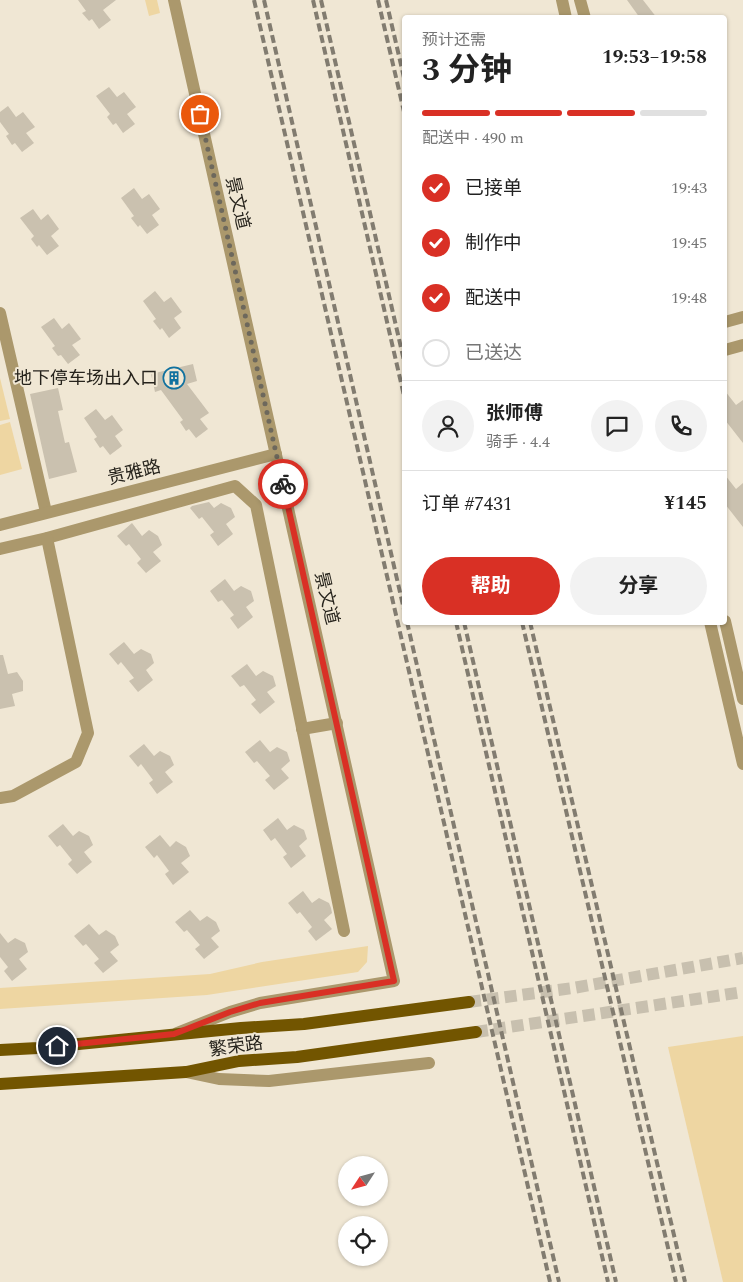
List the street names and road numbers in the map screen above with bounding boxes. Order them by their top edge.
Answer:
street label: 景文道 [218,174,257,232]
street label: 贵雅路 [105,453,164,492]
street label: 景文道 [307,569,346,627]
street label: 繁荣路 [207,1029,265,1064]

